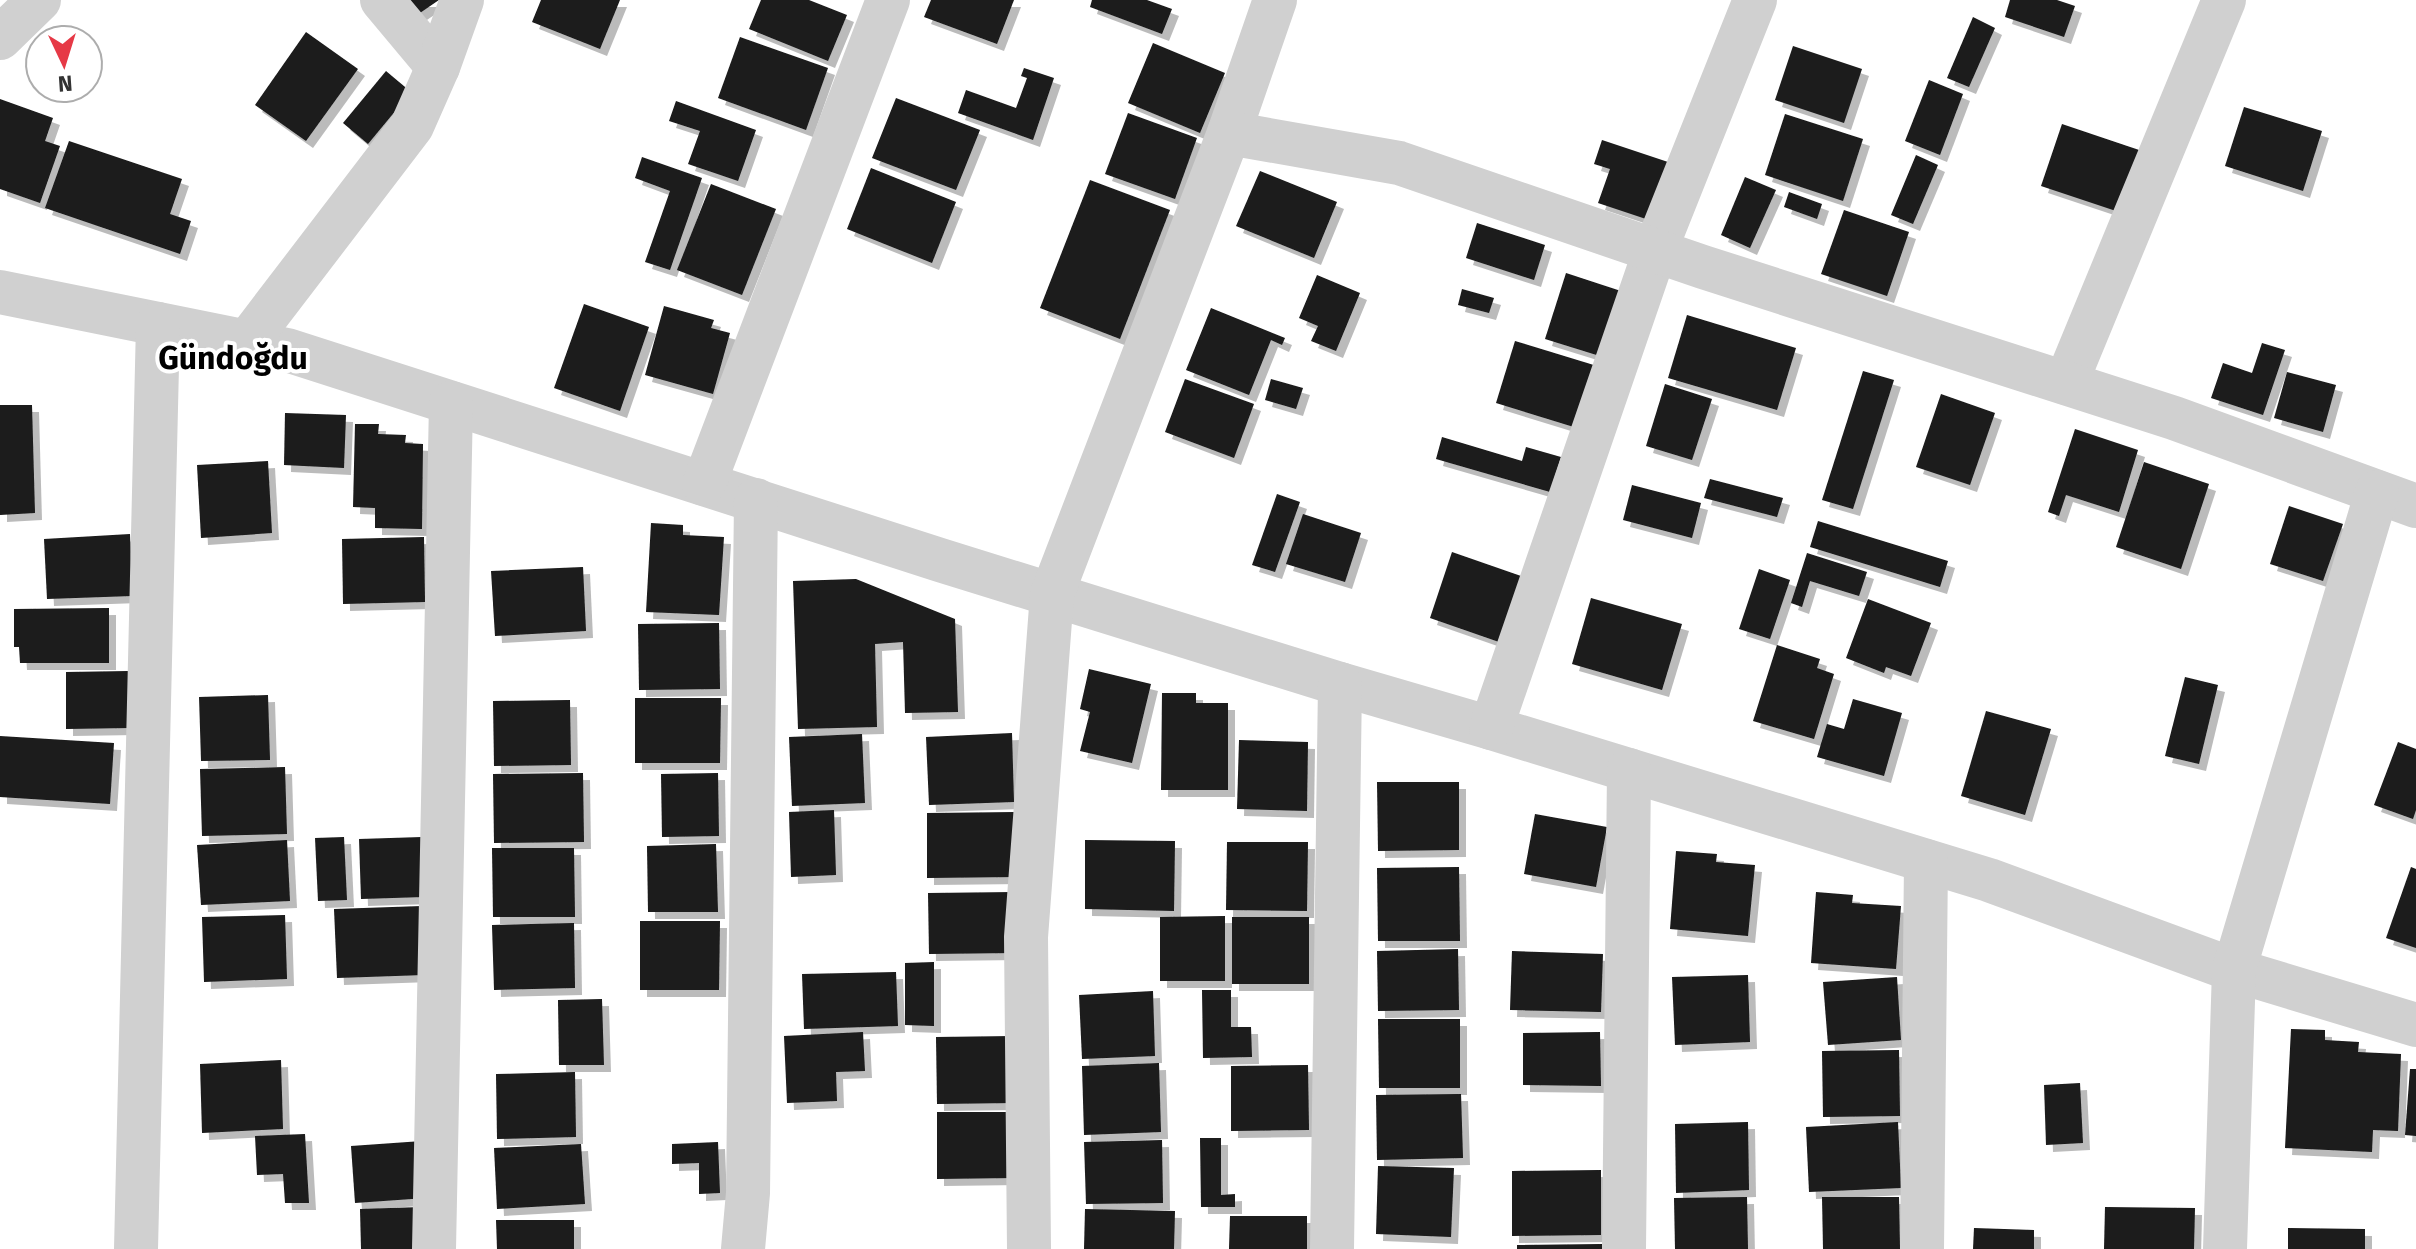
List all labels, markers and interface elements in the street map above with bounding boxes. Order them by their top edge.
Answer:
north arrow [24,24,104,104]
text: N [57,69,74,97]
district label: Gündoğdu [158,339,308,377]

